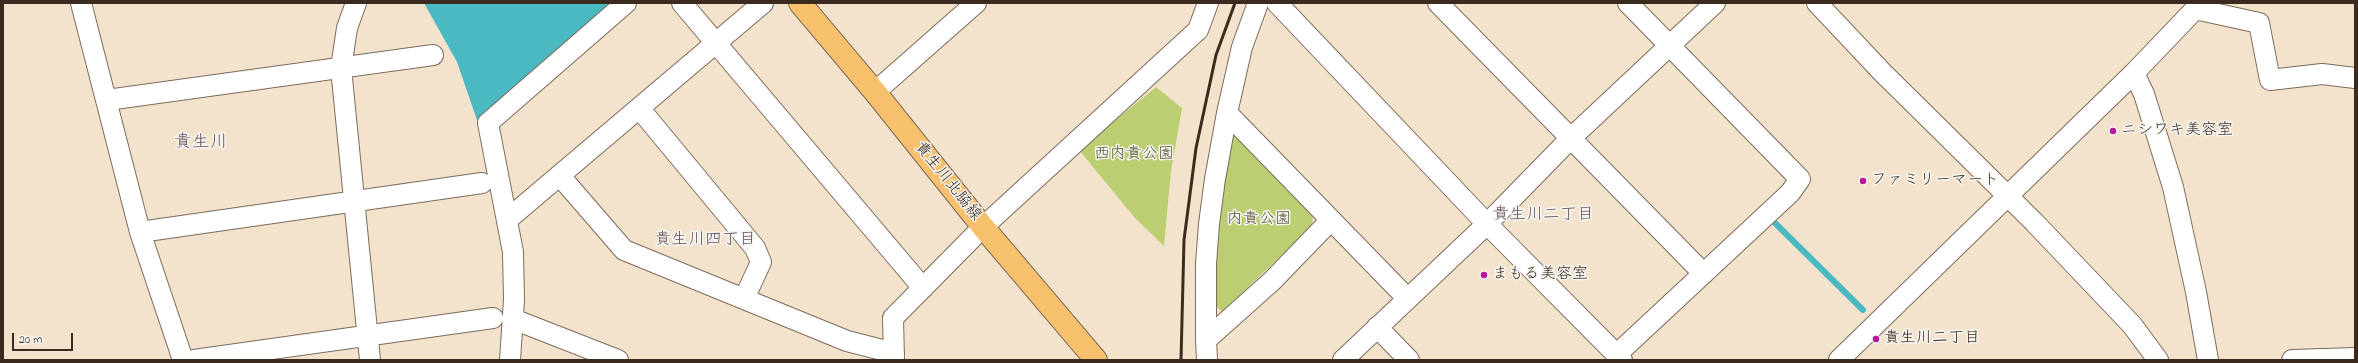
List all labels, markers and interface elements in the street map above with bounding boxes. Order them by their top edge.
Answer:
place label: ニシワキ美容室 [2121,121,2233,141]
marker: ニシワキ美容室 [2108,126,2118,136]
district label: 貴生川 [174,133,228,155]
street label: 貴生川北脇線 [909,139,985,225]
park label: 西内貴公園 [1094,145,1174,165]
place label: ファミリーマート [1871,171,1999,191]
marker: ファミリーマート [1858,176,1868,186]
district label: 貴生川二丁目 [1492,206,1594,226]
park label: 内貴公園 [1227,210,1291,230]
district label: 貴生川四丁目 [654,231,756,251]
place label: まもる美容室 [1492,265,1588,285]
marker: まもる美容室 [1479,270,1489,280]
scale bar [14,325,75,351]
place label: 貴生川二丁目 [1884,329,1980,349]
text: 20 m [19,331,42,349]
marker: 貴生川二丁目 [1871,334,1881,344]

